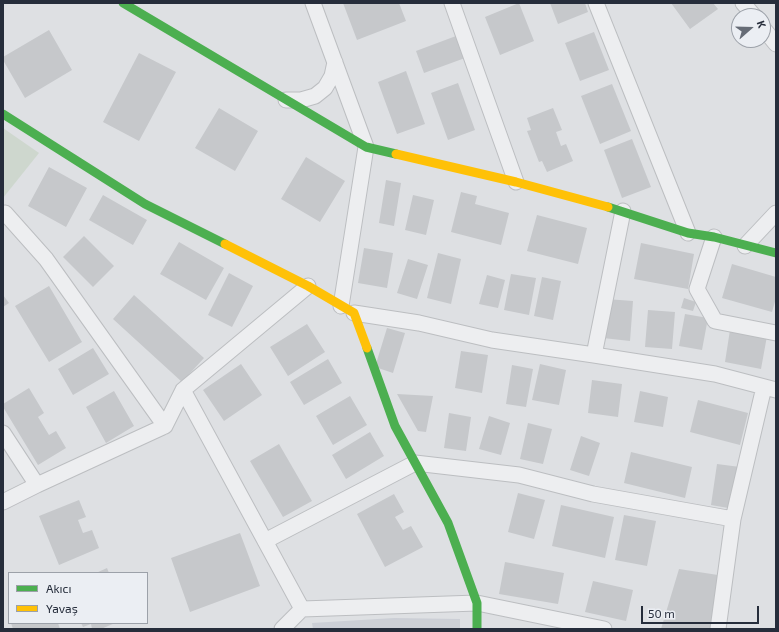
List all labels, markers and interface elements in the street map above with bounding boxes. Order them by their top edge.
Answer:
north arrow [731,8,771,48]
text: K [755,19,769,30]
legend [8,572,148,624]
text: Akıcı [46,581,71,595]
scale bar [643,598,761,624]
text: Yavaş [46,601,78,615]
text: 50 m [648,606,675,620]

